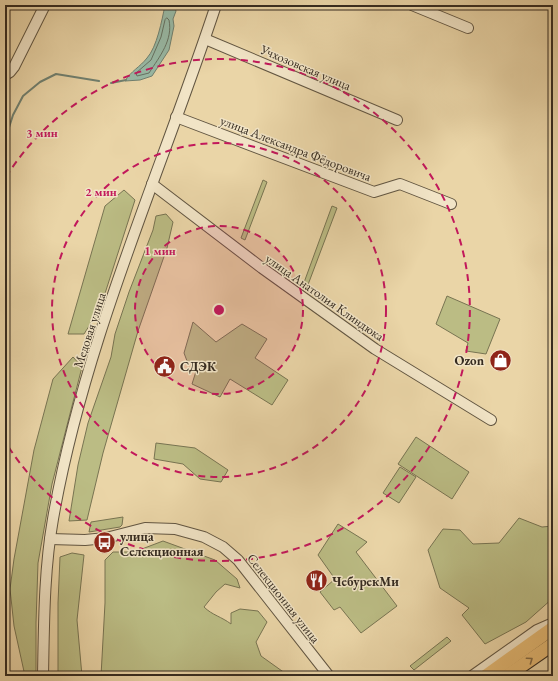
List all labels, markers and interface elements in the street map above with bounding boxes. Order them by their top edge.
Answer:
street label: Учхозовская улица [257,40,354,94]
street label: улица Александра Фёдоровича [218,112,374,185]
text: 3 мин [26,125,58,141]
text: 2 мин [85,184,117,200]
text: 1 мин [144,243,176,259]
street label: улица Анатолия Клиндюка [262,250,388,345]
street label: Медовая улица [69,290,110,370]
centre of rings [212,303,226,317]
shop icon: Ozon [487,347,513,373]
place label: Ozon [455,352,485,369]
public building icon: СДЭК [152,353,178,379]
place label: СДЭК [180,358,217,375]
place label: улица Селекционная [120,528,204,560]
bus stop icon: улица Селекционная [92,530,118,556]
street label: Селекционная улица [243,550,324,647]
restaurant icon: ЧебурекМи [303,568,329,594]
place label: ЧебурекМи [332,573,399,590]
one-way arrow [526,657,533,665]

